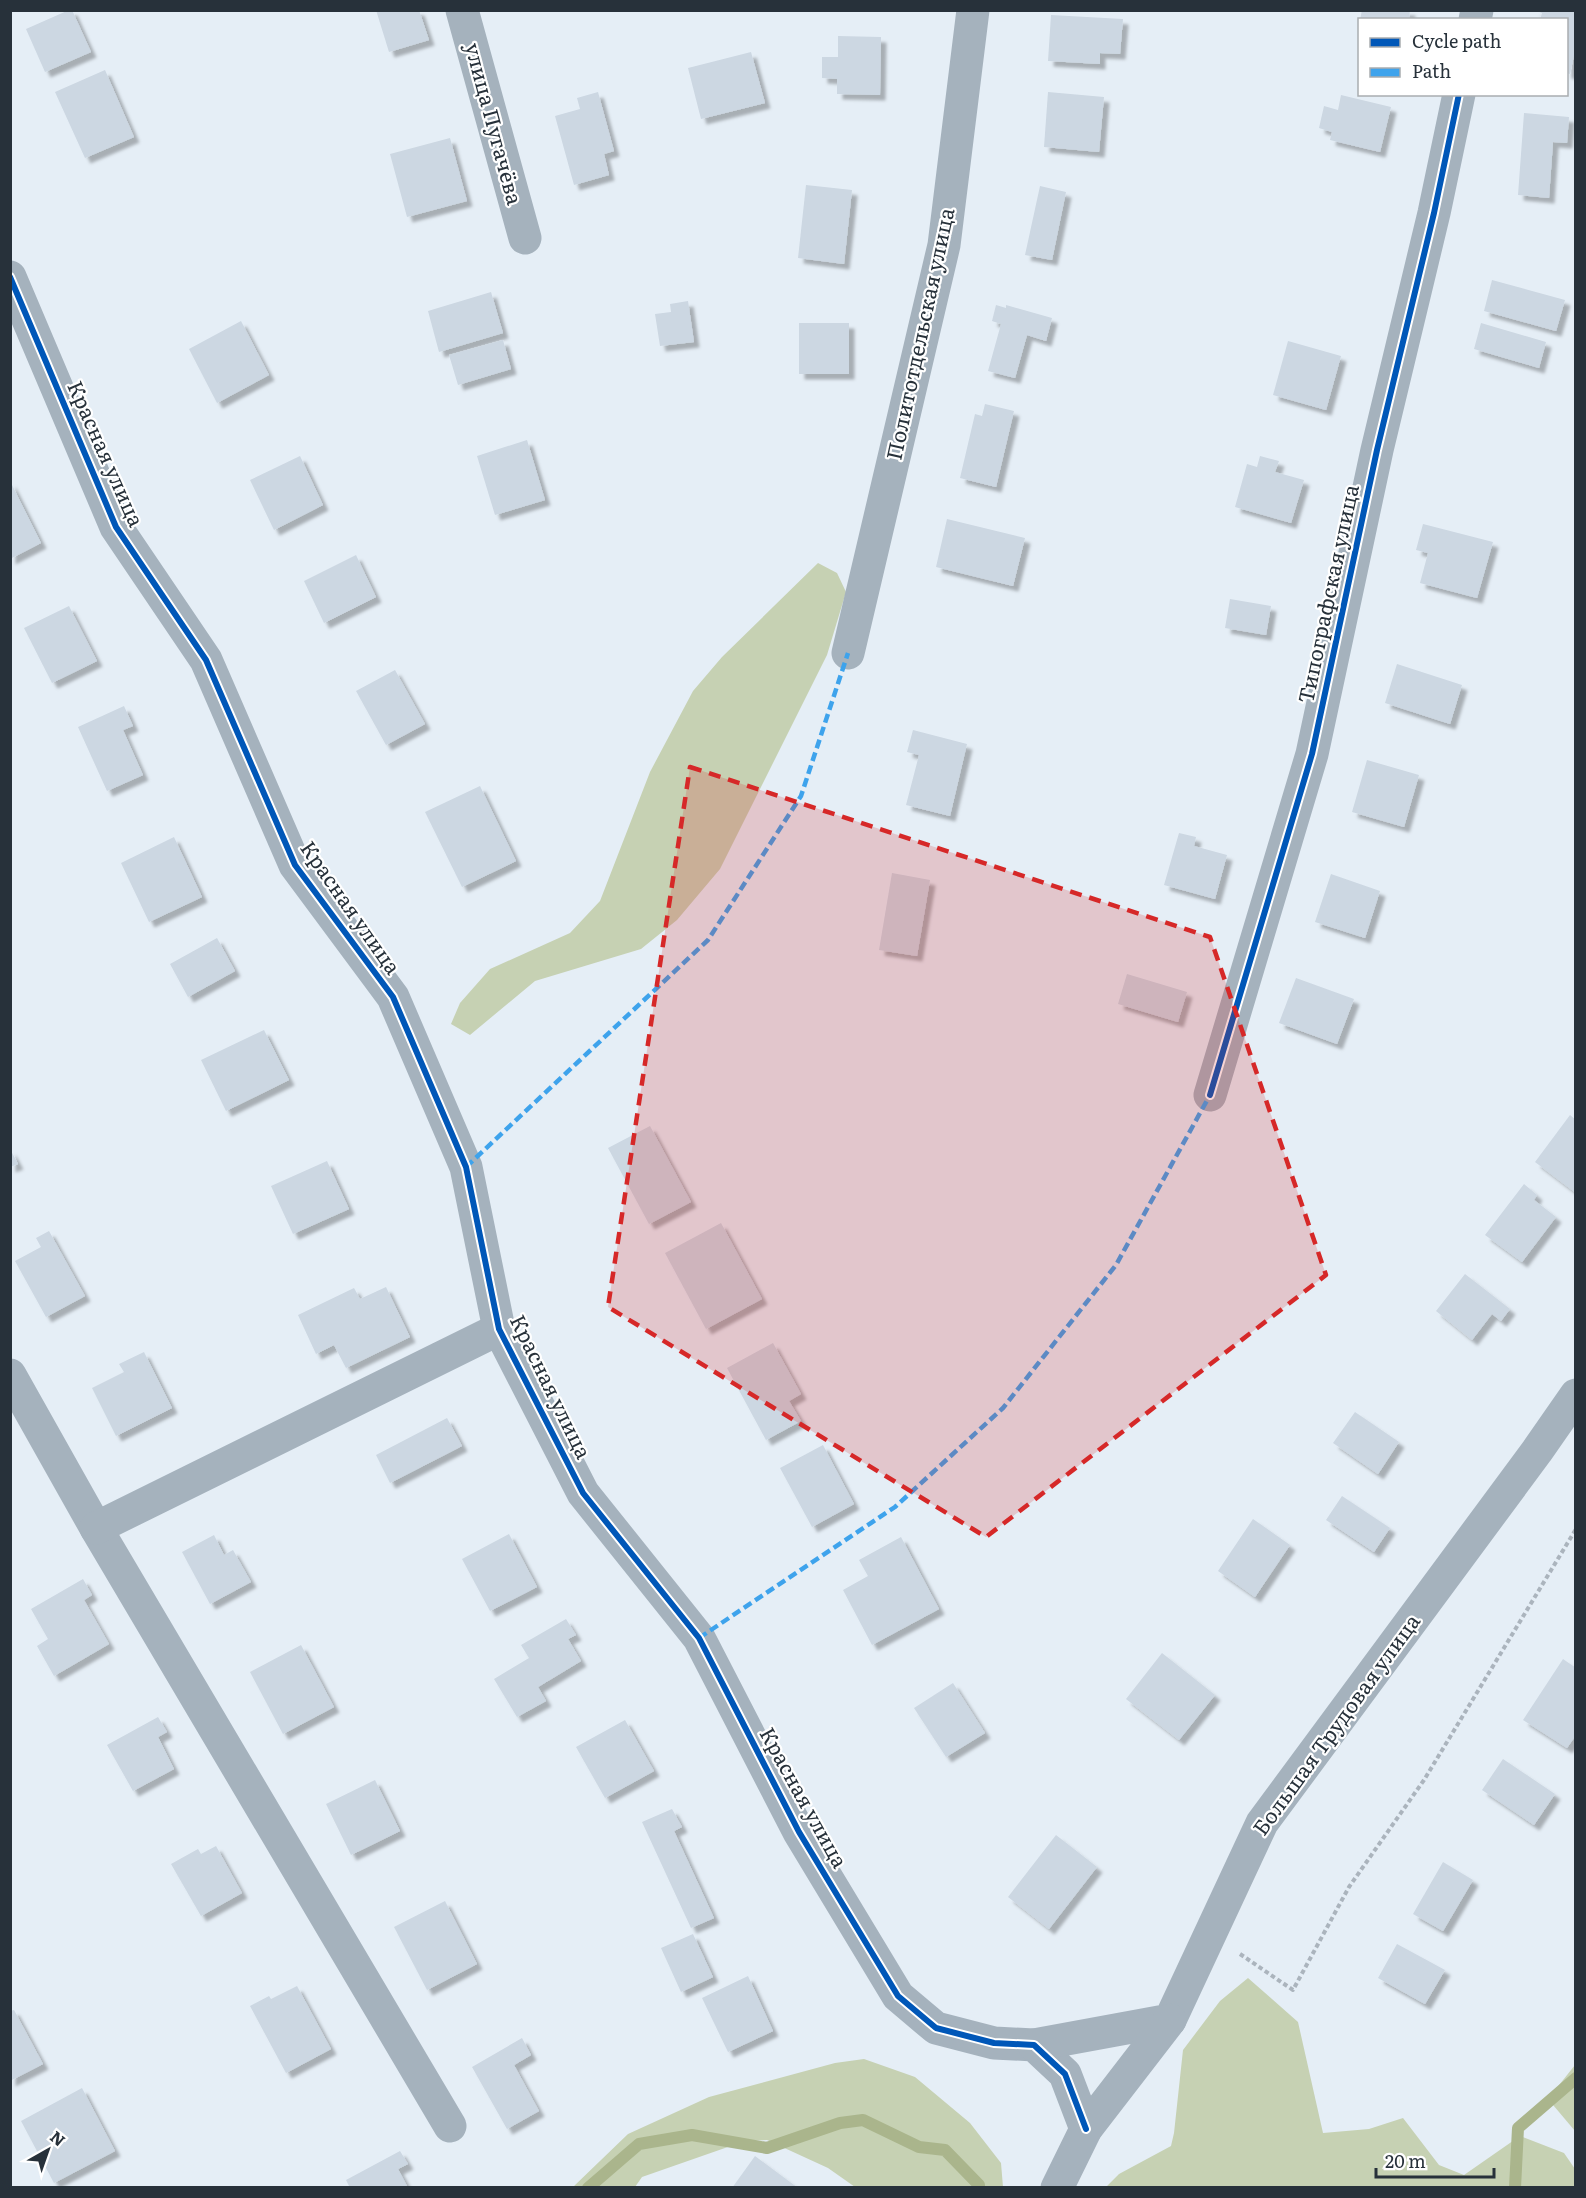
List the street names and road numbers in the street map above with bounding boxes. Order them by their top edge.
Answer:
street label: улица Пугачёва [459,39,532,209]
street label: Политотдельская улица [877,204,961,463]
street label: Красная улица [61,375,154,532]
street label: Типографская улица [1288,481,1365,706]
street label: Красная улица [294,833,410,980]
street label: Красная улица [504,1309,601,1464]
street label: Большая Трудовая улица [1244,1606,1426,1841]
street label: Красная улица [754,1721,857,1874]

